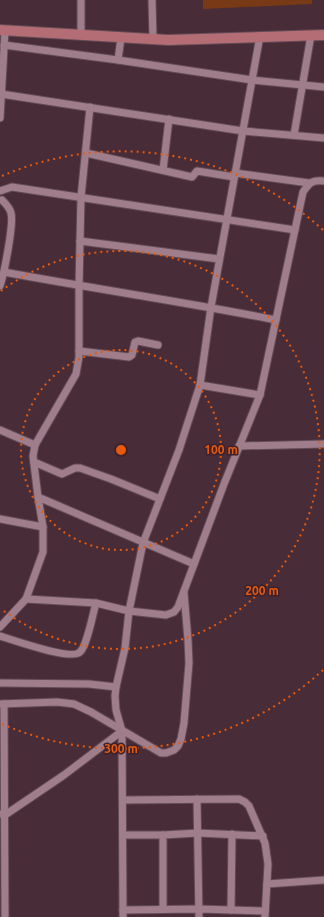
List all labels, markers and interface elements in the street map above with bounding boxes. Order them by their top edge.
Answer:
centre of rings [114,443,128,457]
text: 100 m [204,443,238,456]
text: 200 m [245,584,279,597]
text: 300 m [104,742,138,755]

